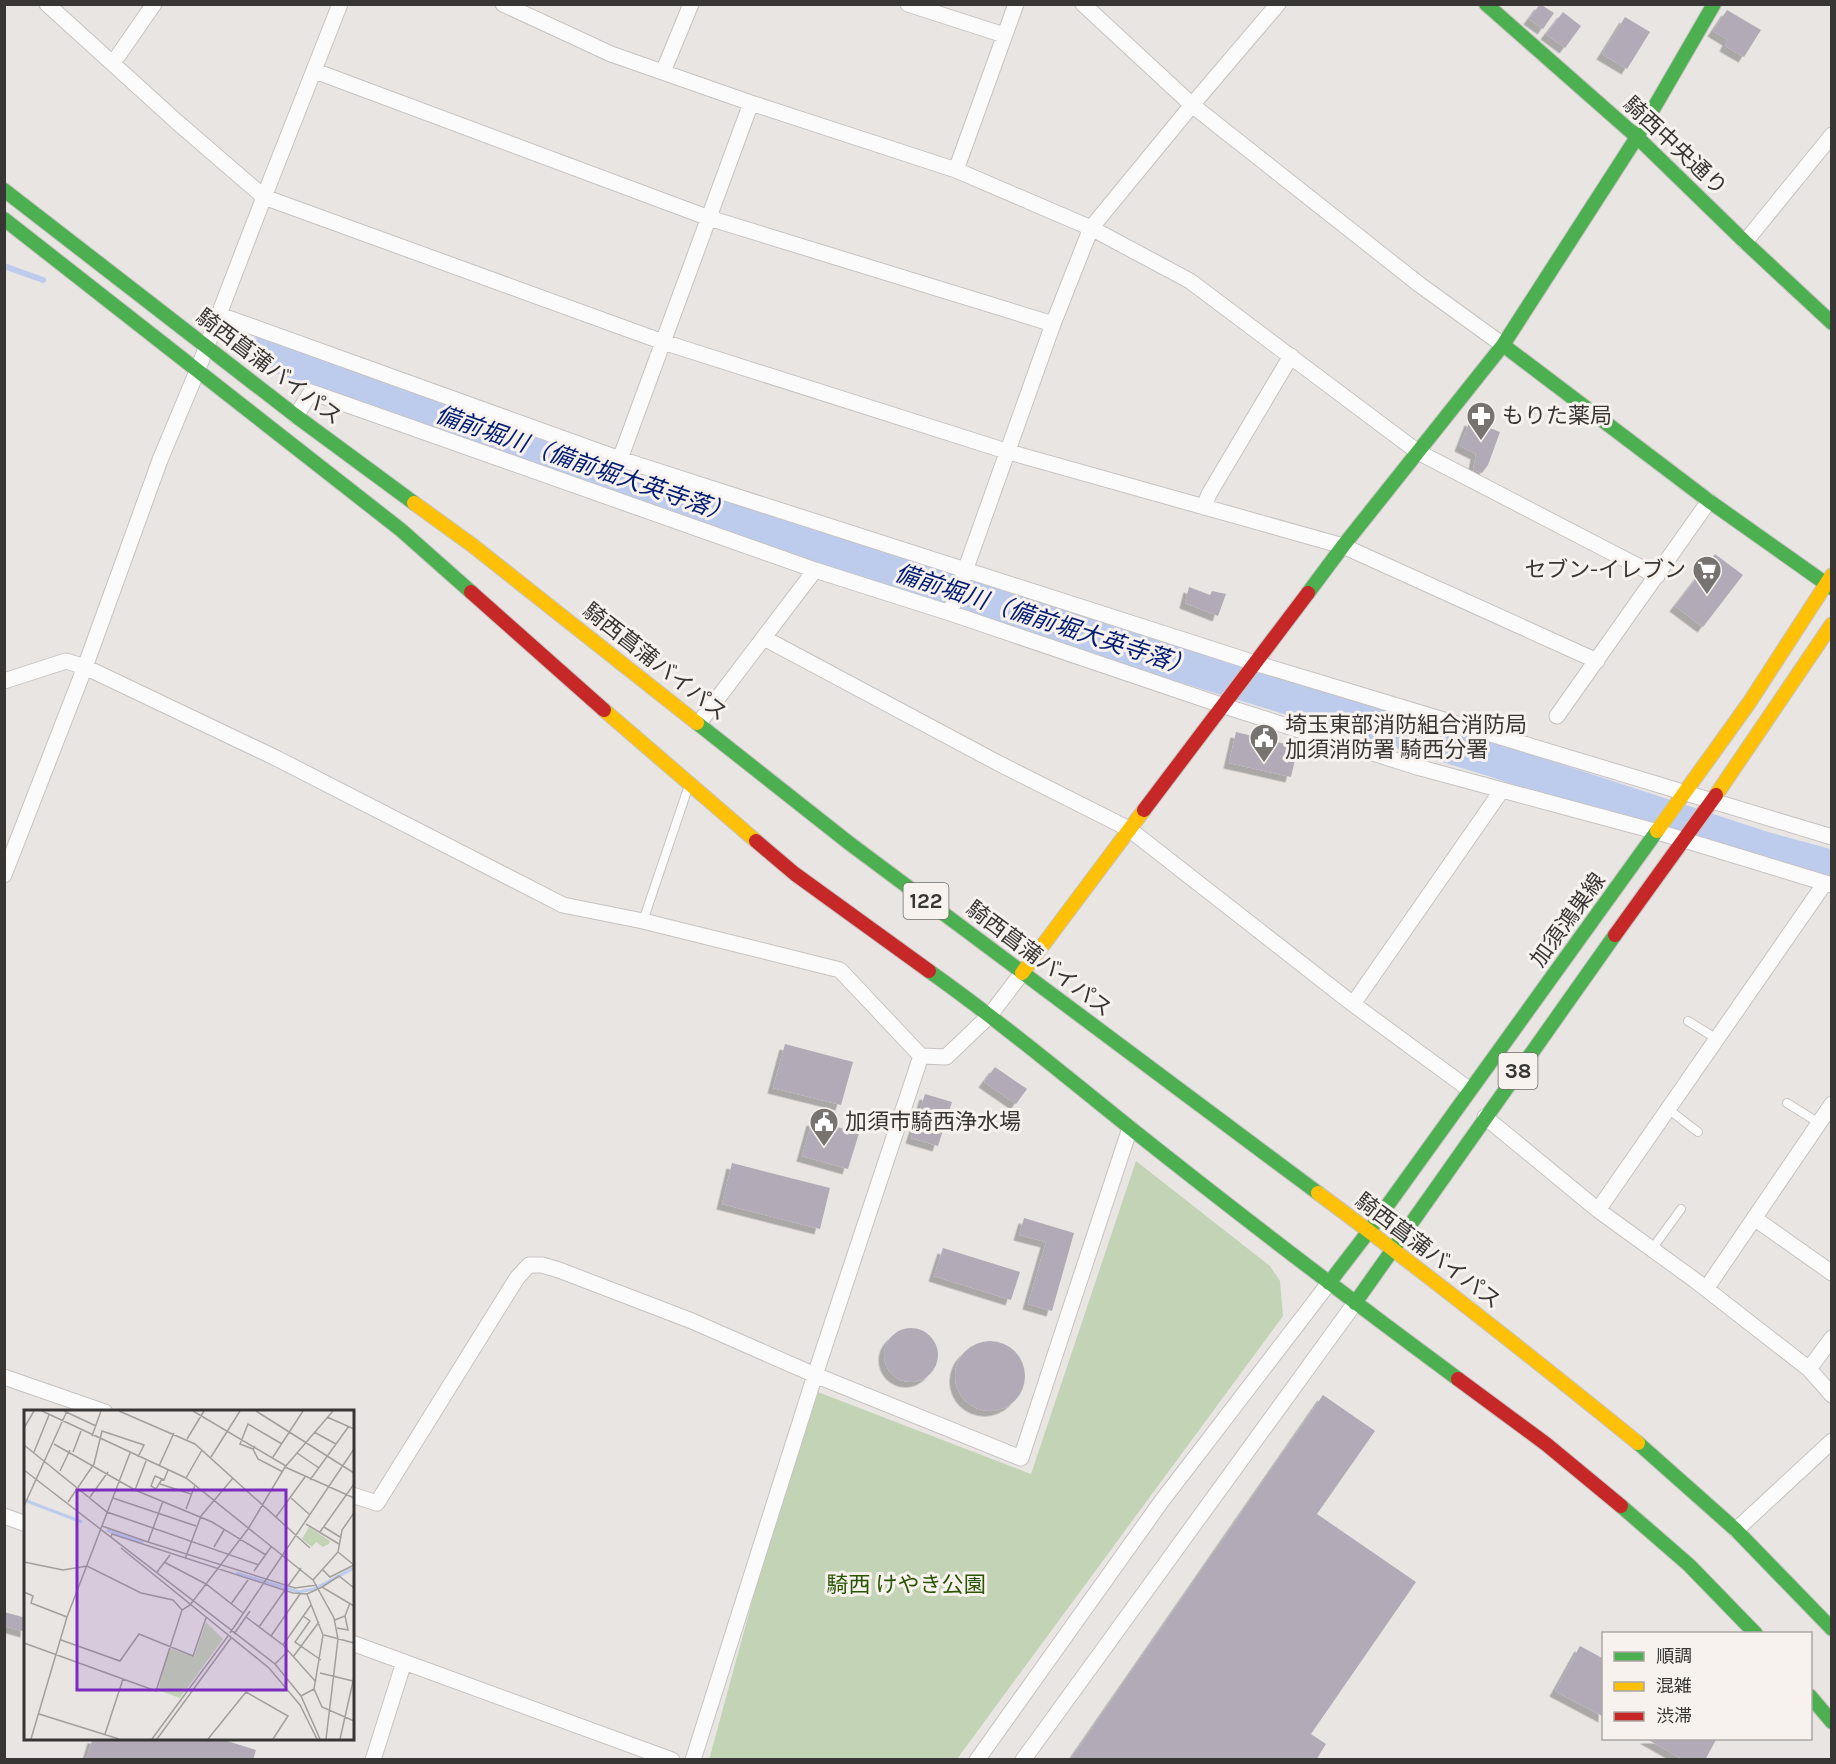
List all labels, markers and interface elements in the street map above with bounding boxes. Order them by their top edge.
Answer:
street label: 騎西中央通り [1618,91,1732,201]
street label: 騎西菖蒲バイパス [191,304,347,430]
water label: 備前堀川（備前堀大英寺落） [432,400,736,528]
pharmacy icon: もりた薬局 [1465,400,1497,442]
place label: もりた薬局 [1502,403,1612,429]
supermarket icon: セブン-イレブン [1691,554,1723,596]
place label: セブン-イレブン [1524,557,1686,583]
water label: 備前堀川（備前堀大英寺落） [891,558,1197,682]
street label: 騎西菖蒲バイパス [578,598,732,726]
place label: 埼玉東部消防組合消防局 加須消防署 騎西分署 [1285,712,1527,763]
public building icon: 埼玉東部消防組合消防局 加須消防署 騎西分署 [1248,722,1280,764]
street label: 加須鴻巣線 [1525,868,1611,972]
road number: 122 [904,883,948,919]
street label: 騎西菖蒲バイパス [961,896,1117,1022]
road number: 38 [1498,1053,1538,1089]
public building icon: 加須市騎西浄水場 [808,1106,840,1148]
place label: 加須市騎西浄水場 [845,1109,1021,1135]
street label: 騎西菖蒲バイパス [1350,1188,1506,1314]
inset map [24,1410,354,1740]
park label: 騎西 けやき公園 [826,1572,986,1598]
legend [1602,1632,1812,1740]
text: 順調 [1656,1645,1692,1667]
text: 混雑 [1656,1675,1692,1697]
text: 渋滞 [1656,1705,1692,1727]

